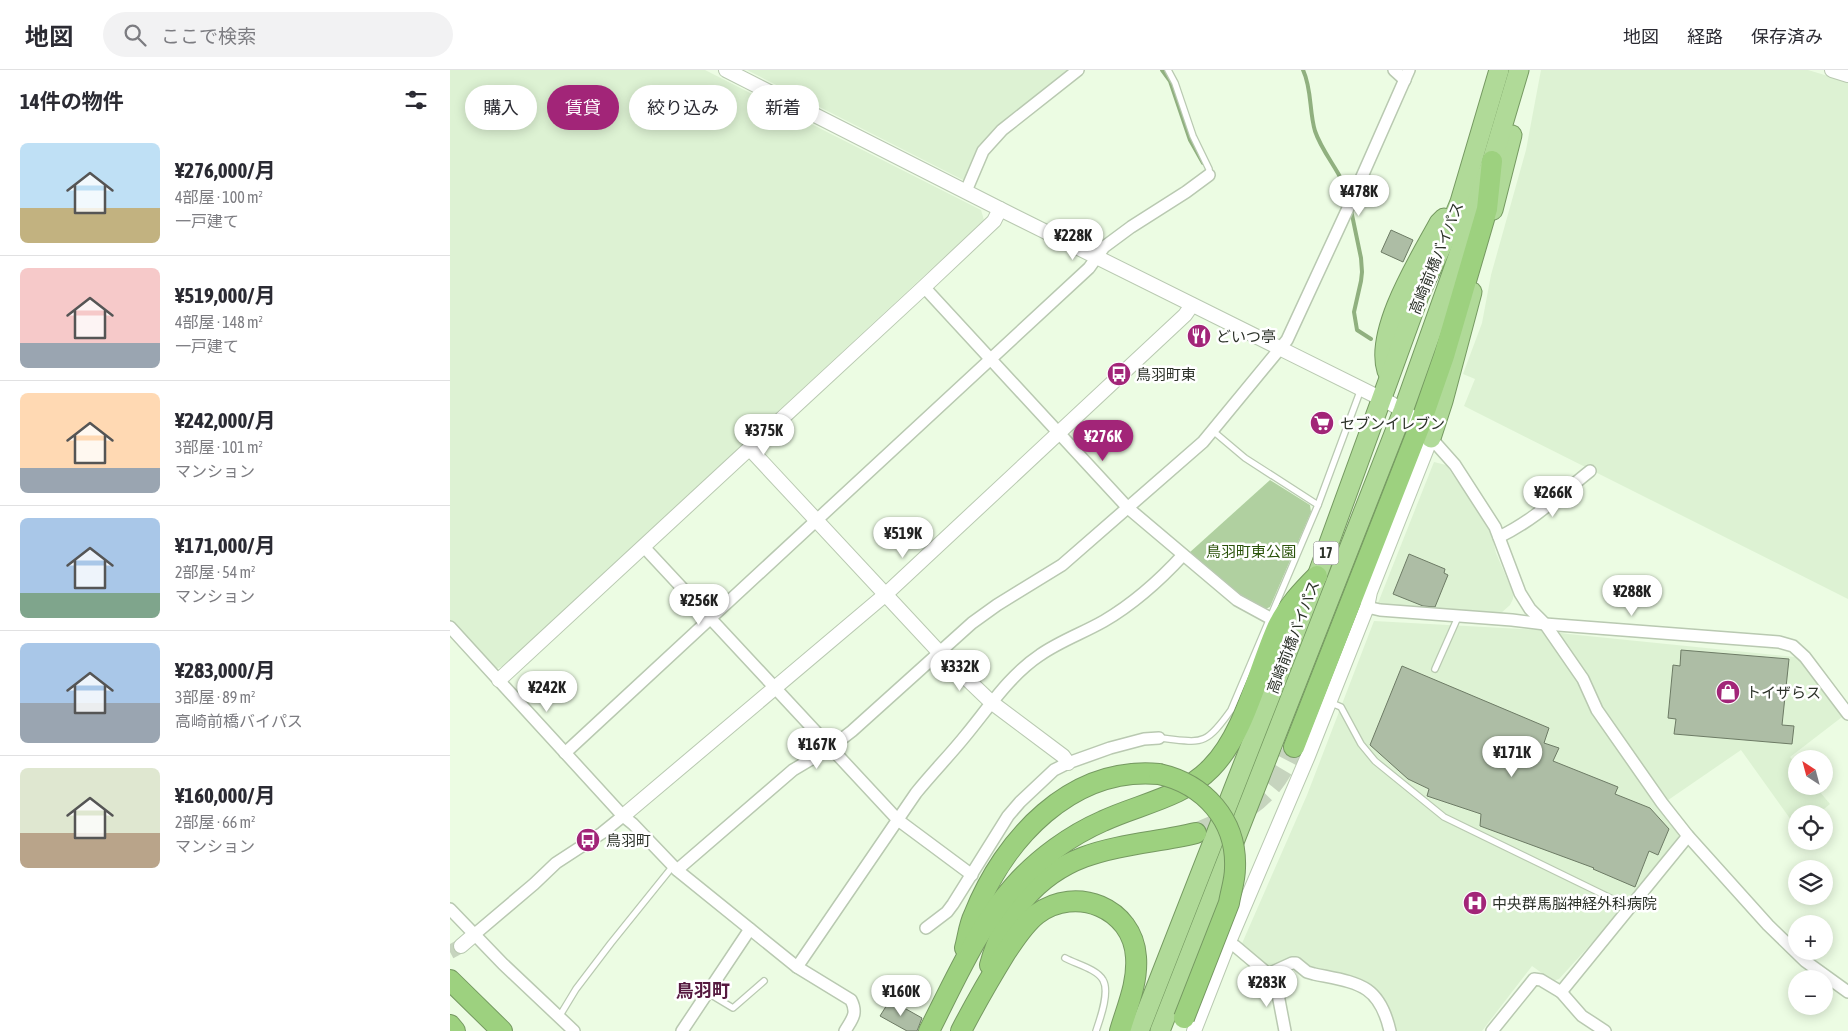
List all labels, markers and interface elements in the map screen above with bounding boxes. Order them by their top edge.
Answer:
search box [103,12,453,57]
icon: search [121,21,149,49]
text: 地図 [25,23,73,50]
text: ここで検索 [161,25,256,47]
text: 地図 [1623,26,1659,47]
text: 経路 [1687,26,1723,47]
text: 保存済み [1751,26,1823,47]
chip: 購入 [465,85,537,130]
chip: 賃貸 [547,85,619,130]
chip: 絞り込み [629,85,737,130]
chip: 新着 [747,85,819,130]
icon: filters [402,86,430,114]
text: 14件の物件 [20,89,124,113]
text: ¥276,000/月 [175,158,275,182]
icon: home [60,163,120,223]
pin: ¥478K [1324,174,1394,217]
text: ¥478K [1340,182,1378,200]
text: 4部屋 · 100 m² [175,188,263,206]
street label: 高崎前橋バイパス [1406,199,1466,317]
text: 一戸建て [175,212,239,230]
pin: ¥228K [1038,218,1108,261]
text: ¥228K [1054,226,1092,244]
text: ¥519,000/月 [175,283,275,307]
icon: home [60,288,120,348]
text: 4部屋 · 148 m² [175,313,263,331]
restaurant icon: どいつ亭 [1186,323,1212,349]
place label: どいつ亭 [1216,328,1276,345]
text: 一戸建て [175,337,239,355]
bus stop icon: 鳥羽町東 [1106,361,1132,387]
place label: 鳥羽町東 [1136,366,1196,383]
text: ¥242,000/月 [175,408,275,432]
supermarket icon: セブンイレブン [1309,410,1335,436]
icon: home [60,413,120,473]
pin: ¥375K [729,414,799,456]
place label: セブンイレブン [1340,415,1445,432]
pin: ¥276K [1068,420,1138,462]
text: ¥375K [745,421,783,439]
text: ¥276K [1084,427,1122,445]
text: 3部屋 · 101 m² [175,438,263,456]
text: マンション [175,462,255,480]
pin: ¥266K [1518,476,1588,518]
text: ¥266K [1534,483,1572,501]
pin: ¥519K [868,516,938,559]
text: ¥519K [884,524,922,542]
text: ¥171,000/月 [175,533,275,557]
icon: home [60,538,120,598]
road number: 17 [1314,542,1338,564]
park label: 鳥羽町東公園 [1206,543,1296,560]
text: 2部屋 · 54 m² [175,563,256,581]
pin: ¥288K [1597,574,1667,617]
street label: 高崎前橋バイパス [1264,578,1322,696]
text: ¥288K [1613,582,1651,600]
pin: ¥256K [664,584,734,626]
text: マンション [175,587,255,605]
text: ¥256K [680,591,718,609]
pin: ¥332K [925,650,995,692]
text: ¥332K [941,657,979,675]
text: ¥283,000/月 [175,658,275,682]
icon: home [60,663,120,723]
pin: ¥242K [512,670,582,713]
text: ¥242K [528,678,566,696]
shop icon: トイザらス [1715,679,1741,705]
place label: トイザらス [1746,684,1821,701]
text: 3部屋 · 89 m² [175,688,256,706]
text: 高崎前橋バイパス [175,712,303,730]
pin: ¥167K [782,728,852,770]
text: ¥167K [798,735,836,753]
pin: ¥171K [1477,736,1547,778]
text: ¥171K [1493,743,1531,761]
north arrow [1788,750,1832,795]
map controls [1788,750,1833,1015]
text: ¥160,000/月 [175,783,275,807]
icon: home [60,788,120,848]
button: locate [1788,805,1833,850]
text: 2部屋 · 66 m² [175,813,256,831]
bus stop icon: 鳥羽町 [575,827,601,853]
place label: 鳥羽町 [606,832,651,849]
text: マンション [175,837,255,855]
button: layers [1788,860,1833,905]
hospital icon: 中央群馬脳神経外科病院 [1462,890,1488,916]
place label: 中央群馬脳神経外科病院 [1492,895,1657,912]
button: + [1788,915,1833,960]
pin: ¥283K [1232,966,1302,1008]
button: − [1788,970,1833,1015]
text: ¥283K [1248,973,1286,991]
pin: ¥160K [866,974,936,1017]
district label: 鳥羽町 [676,980,730,1001]
text: ¥160K [882,982,920,1000]

